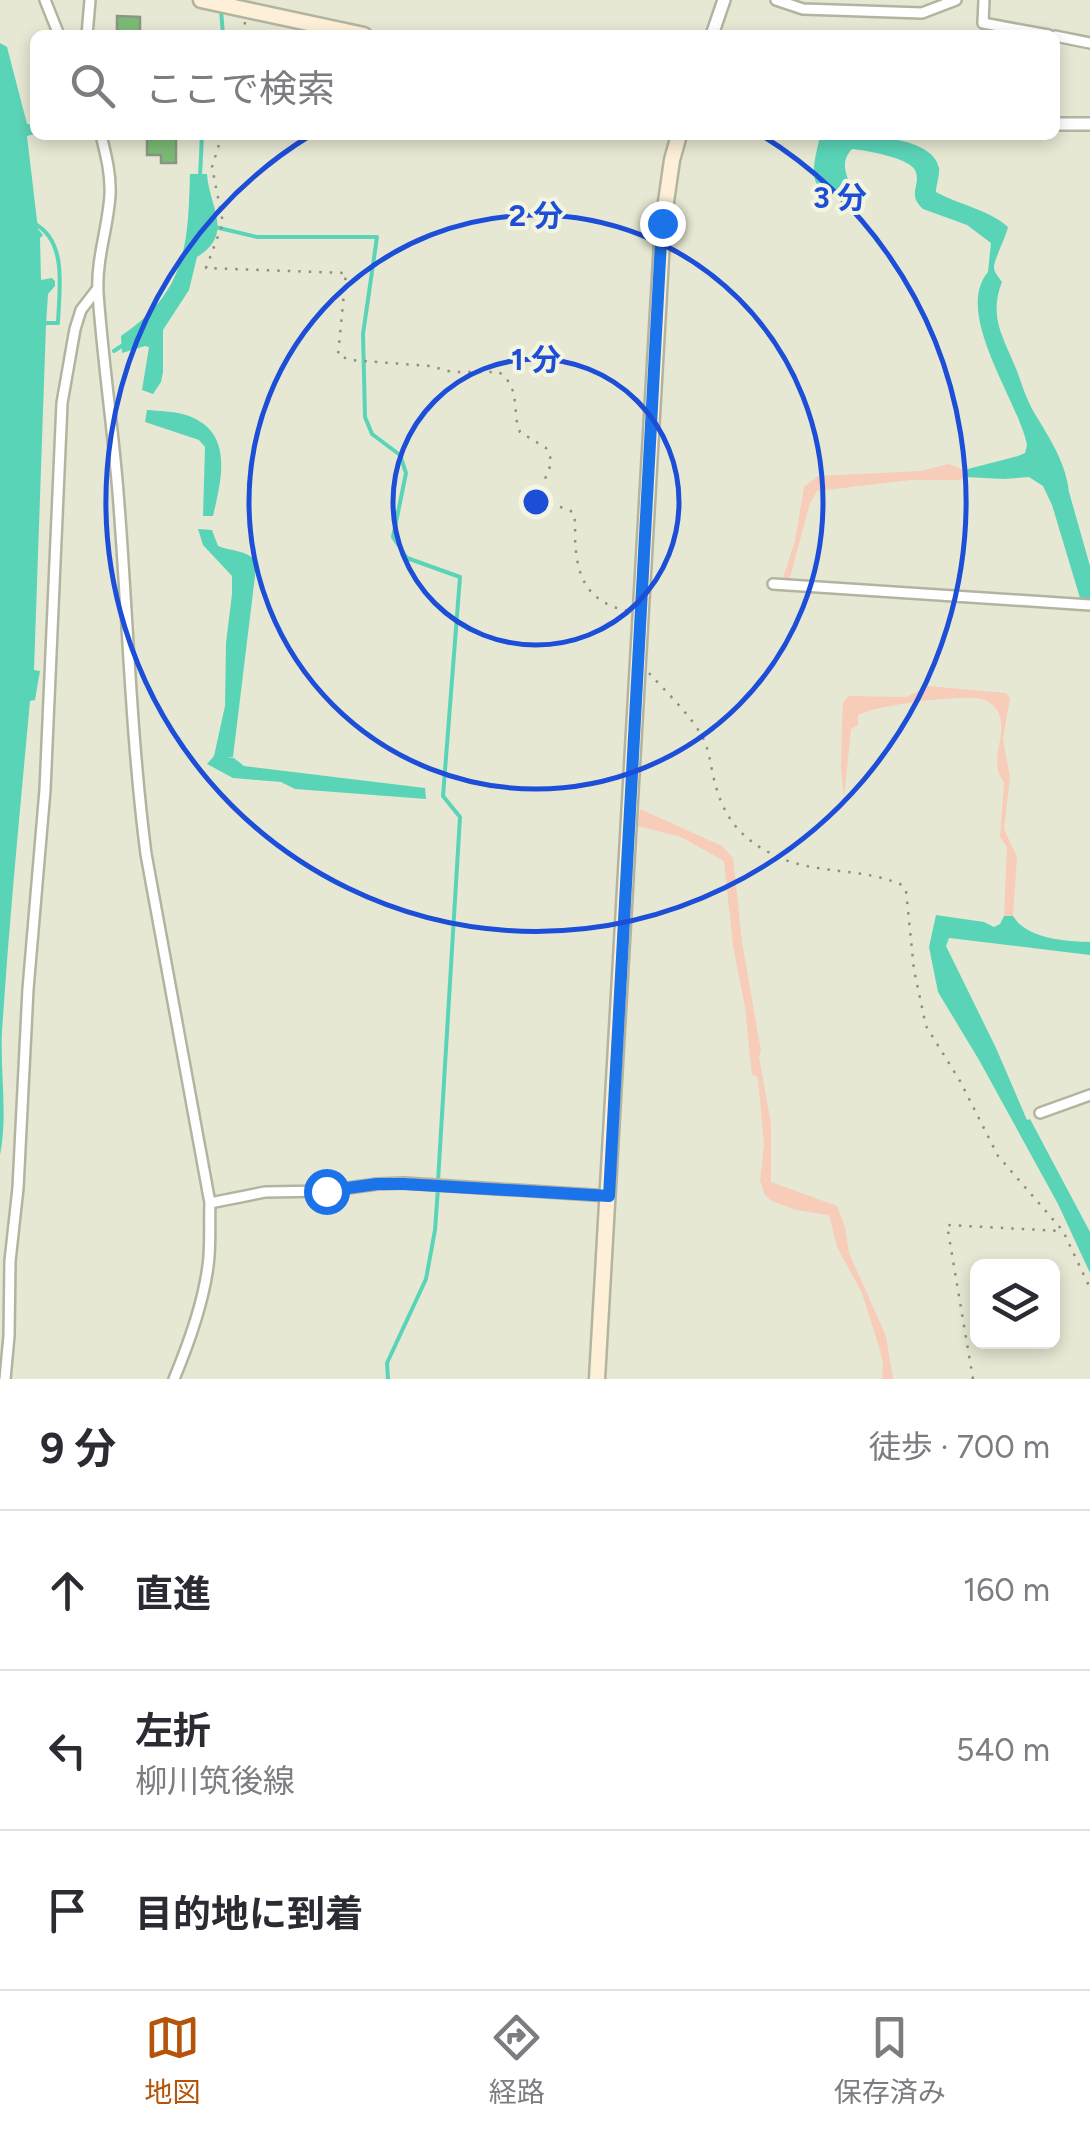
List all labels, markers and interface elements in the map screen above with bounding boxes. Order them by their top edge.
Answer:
search box [30,30,1060,140]
icon: search [65,58,120,113]
text: ここで検索 [145,66,335,112]
text: 3 分 [813,179,867,216]
text: 2 分 [509,197,563,234]
route end [640,201,686,247]
text: 1 分 [511,341,561,378]
centre of rings [518,484,554,520]
route start [304,1169,350,1215]
map controls [970,1259,1060,1349]
button: layers [970,1259,1060,1349]
text: 9 分 [40,1423,116,1474]
text: 徒歩 · 700 m [869,1428,1050,1466]
icon: ahead [40,1563,95,1618]
text: 直進 [135,1571,211,1617]
text: 160 m [963,1571,1050,1609]
text: 左折 [135,1708,211,1754]
icon: left [40,1723,95,1778]
text: 540 m [956,1731,1050,1769]
text: 柳川筑後線 [135,1762,295,1800]
icon: arrive [40,1883,95,1938]
text: 目的地に到着 [135,1891,363,1937]
tab: 地図 [144,2010,200,2110]
tab: 経路 [489,2010,545,2110]
tab: 保存済み [834,2010,946,2110]

